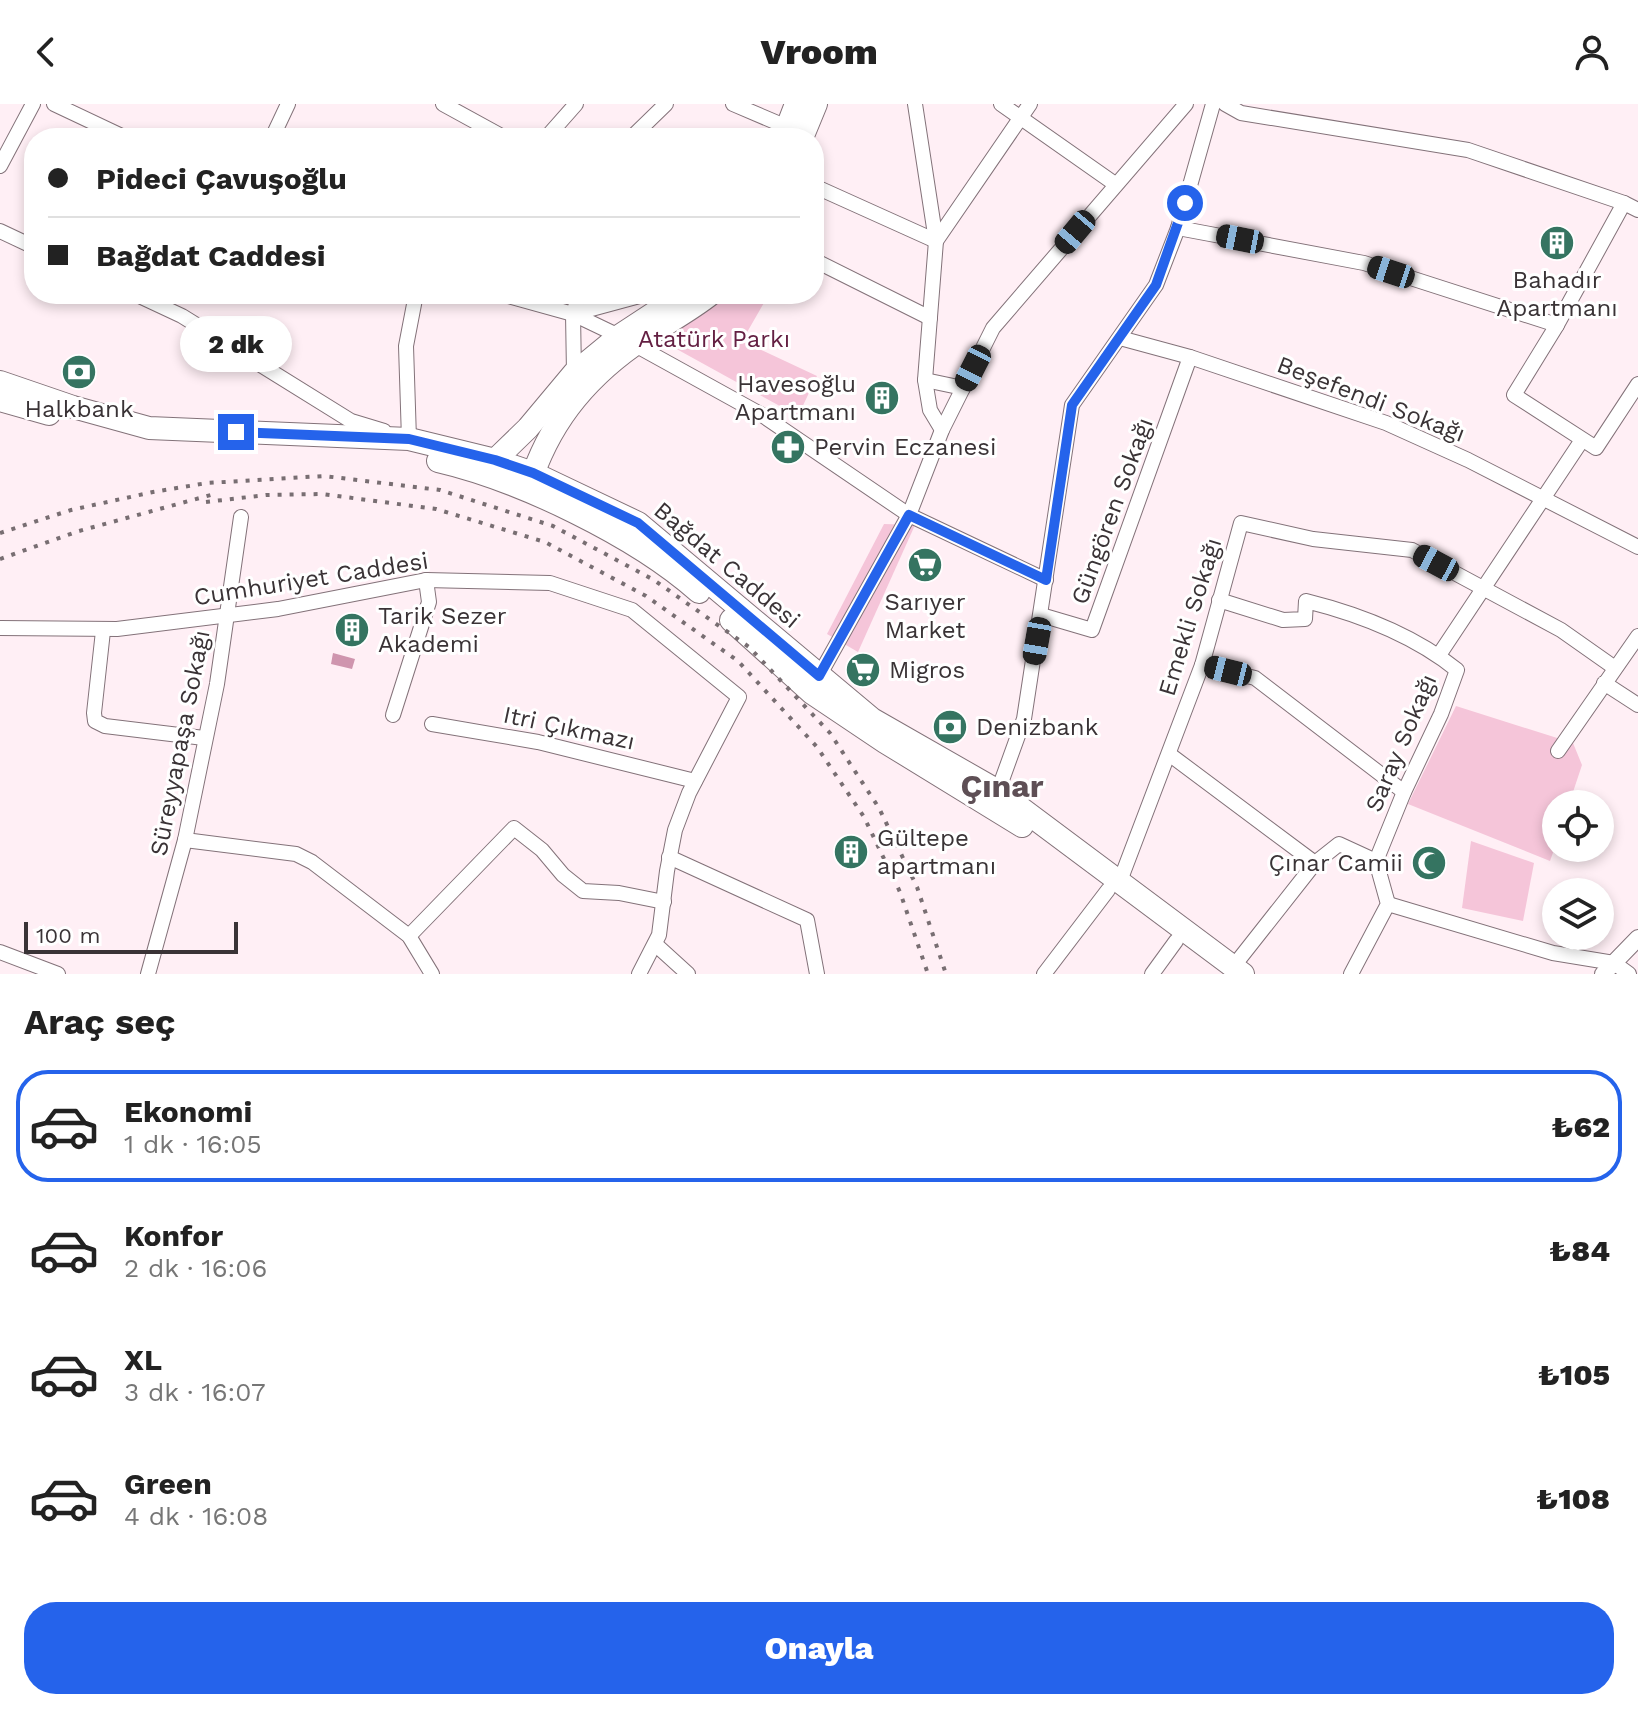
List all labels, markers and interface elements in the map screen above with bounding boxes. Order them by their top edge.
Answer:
icon: back [24,30,68,74]
icon: person [1570,30,1614,74]
text: Vroom [760,31,878,73]
text: Pideci Çavuşoğlu [96,161,347,196]
route start [1167,185,1203,221]
car [1050,206,1100,258]
car [1214,223,1266,255]
building icon: Bahadır Apartmanı [1538,224,1576,262]
text: Bağdat Caddesi [96,238,326,273]
car [1364,253,1418,291]
place label: Bahadır Apartmanı [1496,266,1618,322]
callout: 2 dk [180,316,292,372]
park label: Atatürk Parkı [638,325,790,353]
text: 2 dk [208,329,264,359]
car [951,341,995,395]
street label: Beşefendi Sokağı [1273,350,1469,448]
bank icon: Halkbank [60,353,98,391]
place label: Havesoğlu Apartmanı [735,370,856,426]
building icon: Havesoğlu Apartmanı [863,379,901,417]
place label: Halkbank [24,395,134,423]
route end [218,414,254,450]
street label: Güngören Sokağı [1065,414,1159,608]
pharmacy icon: Pervin Eczanesi [769,428,807,466]
place label: Pervin Eczanesi [814,433,996,461]
street label: Bağdat Caddesi [649,496,805,634]
street label: Emekli Sokağı [1153,535,1227,699]
car [1409,541,1463,585]
supermarket icon: Sarıyer Market [906,546,944,584]
street label: Cumhuriyet Caddesi [192,547,430,611]
place label: Sarıyer Market [885,588,966,644]
place label: Tarik Sezer Akademi [378,602,507,658]
building icon: Tarik Sezer Akademi [333,611,371,649]
car [1021,615,1053,667]
street label: Süreyyapaşa Sokağı [144,628,216,858]
supermarket icon: Migros [844,651,882,689]
car [1202,654,1254,688]
place label: Migros [889,656,965,684]
street label: Saray Sokağı [1359,670,1443,816]
street label: Itri Çıkmazı [501,700,637,756]
bank icon: Denizbank [931,708,969,746]
place label: Denizbank [976,713,1099,741]
district label: Çınar [960,767,1044,805]
map controls [1542,790,1614,950]
button: locate [1542,790,1614,862]
place label: Gültepe apartmanı [877,824,996,880]
building icon: Gültepe apartmanı [832,833,870,871]
mosque icon: Çınar Camii [1410,844,1448,882]
place label: Çınar Camii [1269,849,1403,877]
button: layers [1542,878,1614,950]
scale bar [24,918,238,954]
text: 100 m [36,923,100,948]
text: Araç seç [24,1001,175,1043]
icon: car [28,1090,100,1162]
text: Ekonomi [124,1094,252,1129]
text: ₺62 [1551,1109,1610,1144]
text: 1 dk · 16:05 [124,1129,262,1159]
icon: car [28,1214,100,1286]
text: Konfor [124,1218,223,1253]
text: ₺84 [1549,1233,1610,1268]
text: 2 dk · 16:06 [124,1253,267,1283]
icon: car [28,1338,100,1410]
text: XL [124,1342,162,1377]
text: ₺105 [1538,1357,1610,1392]
text: 3 dk · 16:07 [124,1377,265,1407]
icon: car [28,1462,100,1534]
text: Green [124,1466,212,1501]
text: ₺108 [1536,1481,1610,1516]
text: 4 dk · 16:08 [124,1501,268,1531]
button: Onayla [24,1602,1614,1694]

